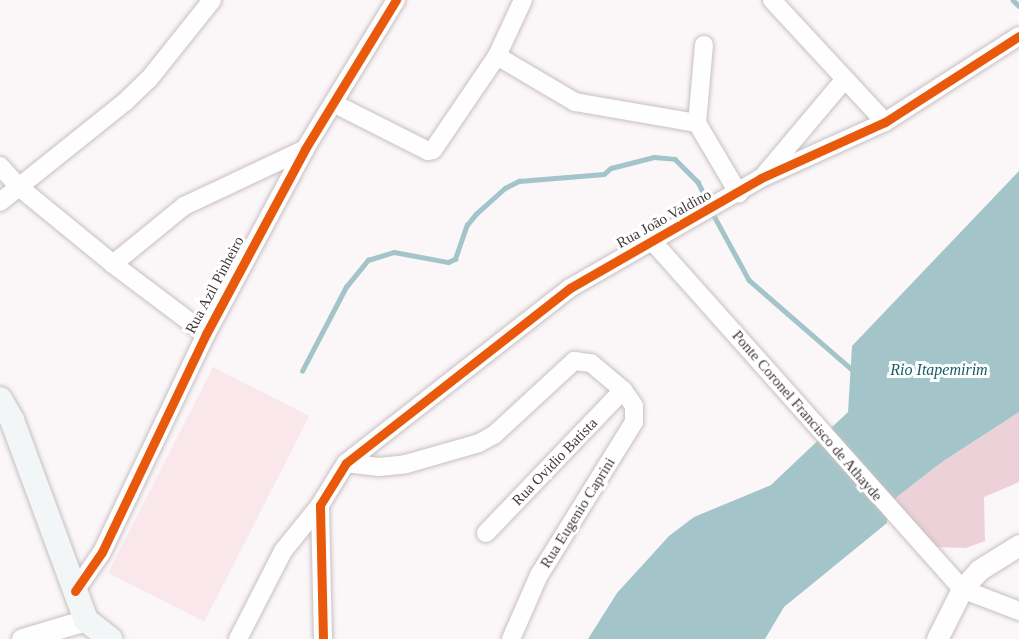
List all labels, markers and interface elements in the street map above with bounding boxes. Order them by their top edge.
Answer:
street label: Rua João Valdino [613,185,715,253]
street label: Rua Azil Pinheiro [182,233,248,337]
street label: Ponte Coronel Francisco de Athayde [728,327,886,505]
water label: Rio Itapemirim [890,360,988,380]
street label: Rua Ovidio Batista [509,414,601,510]
street label: Rua Eugenio Caprini [537,455,619,571]

